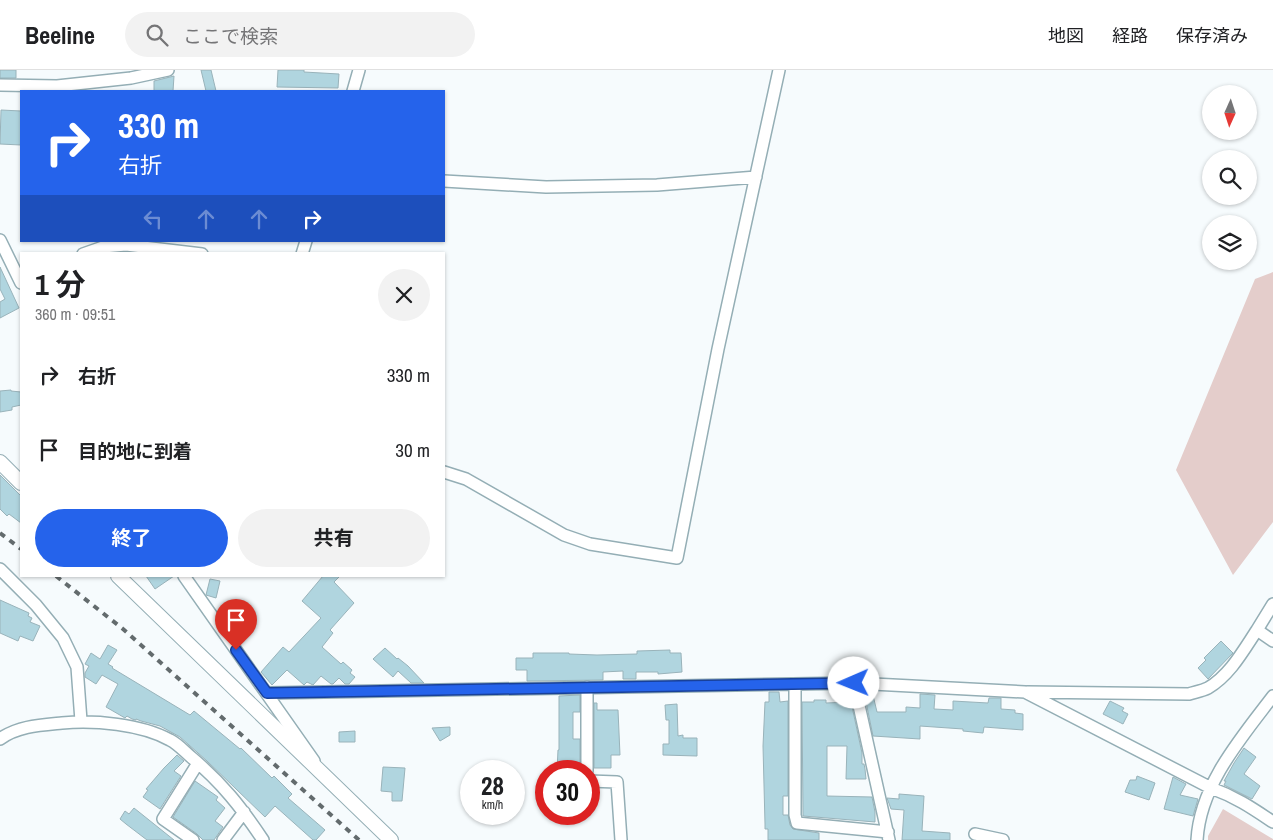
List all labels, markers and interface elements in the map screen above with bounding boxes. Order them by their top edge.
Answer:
search box [125,12,475,57]
text: Beeline [25,19,95,51]
icon: search [143,21,171,49]
text: ここで検索 [183,23,278,49]
text: 地図 [1048,23,1084,48]
text: 経路 [1112,23,1148,48]
text: 保存済み [1176,23,1248,48]
north arrow [1202,85,1258,140]
map controls [1202,85,1257,270]
text: 330 m [118,102,199,149]
icon: right [35,110,100,175]
text: 右折 [118,150,162,180]
button: search [1202,150,1257,205]
icon: left [139,205,167,233]
icon: ahead [192,205,220,233]
icon: ahead [245,205,273,233]
icon: right [298,205,326,233]
button: layers [1202,215,1257,270]
text: 1 分 [35,264,86,304]
button: close [378,269,430,321]
text: 360 m · 09:51 [35,303,115,325]
icon: right [35,361,63,389]
text: 330 m [387,362,430,388]
text: 右折 [78,363,116,389]
icon: arrive [35,436,63,464]
text: 30 m [395,437,430,463]
text: 目的地に到着 [78,438,192,464]
button: 終了 [35,509,228,567]
button: 共有 [238,509,430,567]
pin [215,599,257,650]
icon: arrive [222,606,250,634]
position arrow [827,656,879,708]
speed limit sign: 30 [535,760,600,825]
text: 28 [481,769,504,803]
text: km/h [482,797,503,813]

